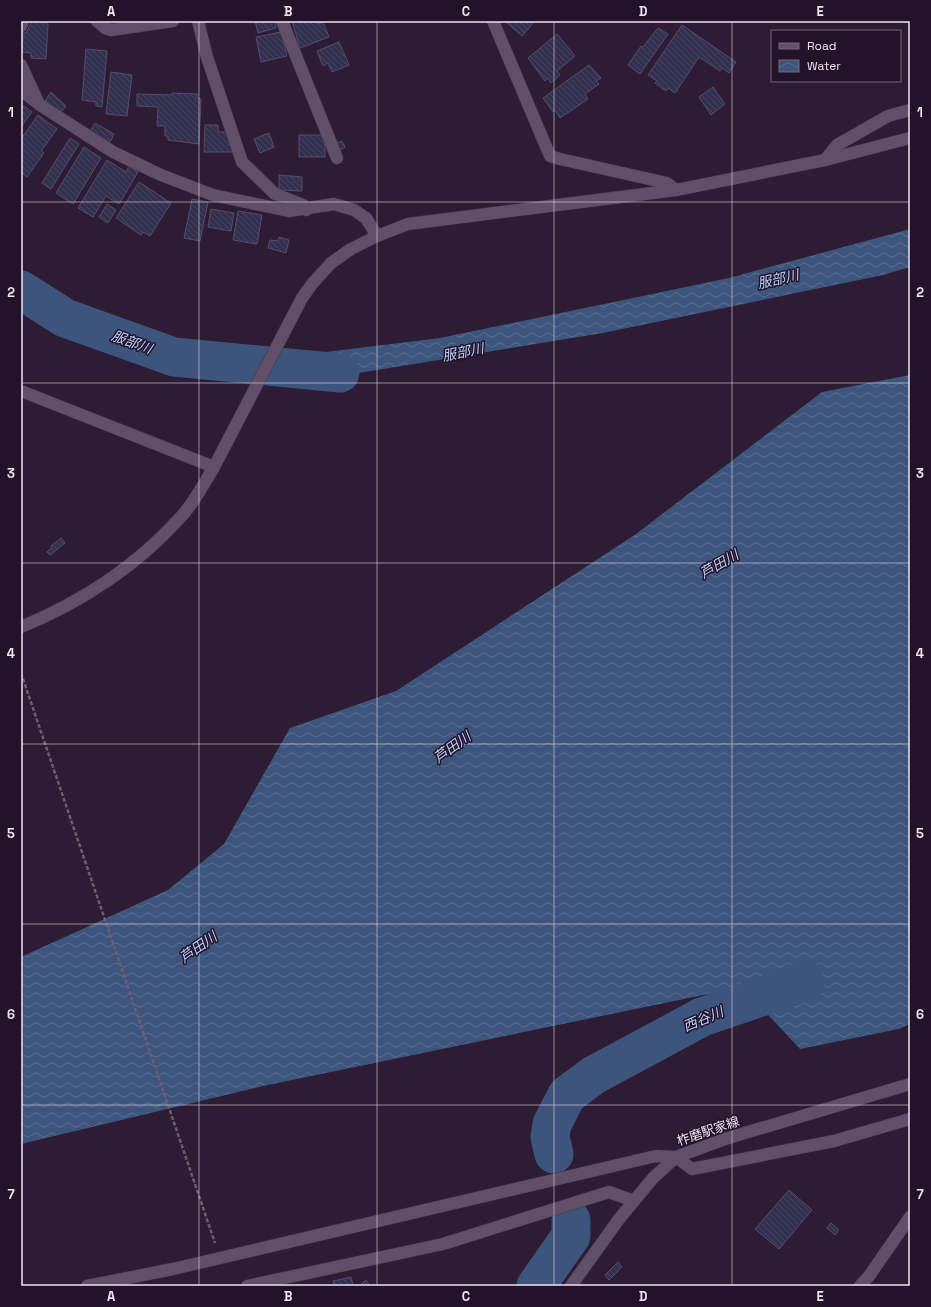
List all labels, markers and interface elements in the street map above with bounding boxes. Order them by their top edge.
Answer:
text: A [107,3,116,20]
text: B [284,3,293,20]
text: C [462,3,470,20]
text: D [639,3,648,20]
text: E [816,3,824,20]
legend [771,30,901,82]
text: Road [807,38,836,54]
text: Water [807,58,841,74]
text: 1 [8,104,14,121]
text: 1 [917,104,923,121]
water label: 服部川 [756,265,802,292]
text: 2 [7,284,15,301]
text: 2 [916,284,924,301]
water label: 服部川 [109,326,157,358]
water label: 服部川 [441,339,487,365]
text: 3 [7,465,15,482]
text: 3 [916,465,924,482]
water label: 芦田川 [696,545,743,582]
text: 4 [7,645,15,662]
text: 4 [916,645,924,662]
water label: 芦田川 [430,726,476,767]
text: 5 [7,825,15,842]
text: 5 [916,825,924,842]
water label: 芦田川 [176,926,222,966]
water label: 西谷川 [680,1002,728,1035]
text: 6 [7,1006,15,1023]
text: 6 [916,1006,924,1023]
street label: 柞磨駅家線 [674,1112,742,1150]
text: 7 [7,1186,15,1203]
text: 7 [916,1186,924,1203]
text: A [107,1288,116,1305]
text: B [284,1288,293,1305]
text: C [462,1288,470,1305]
text: D [639,1288,648,1305]
text: E [816,1288,824,1305]

